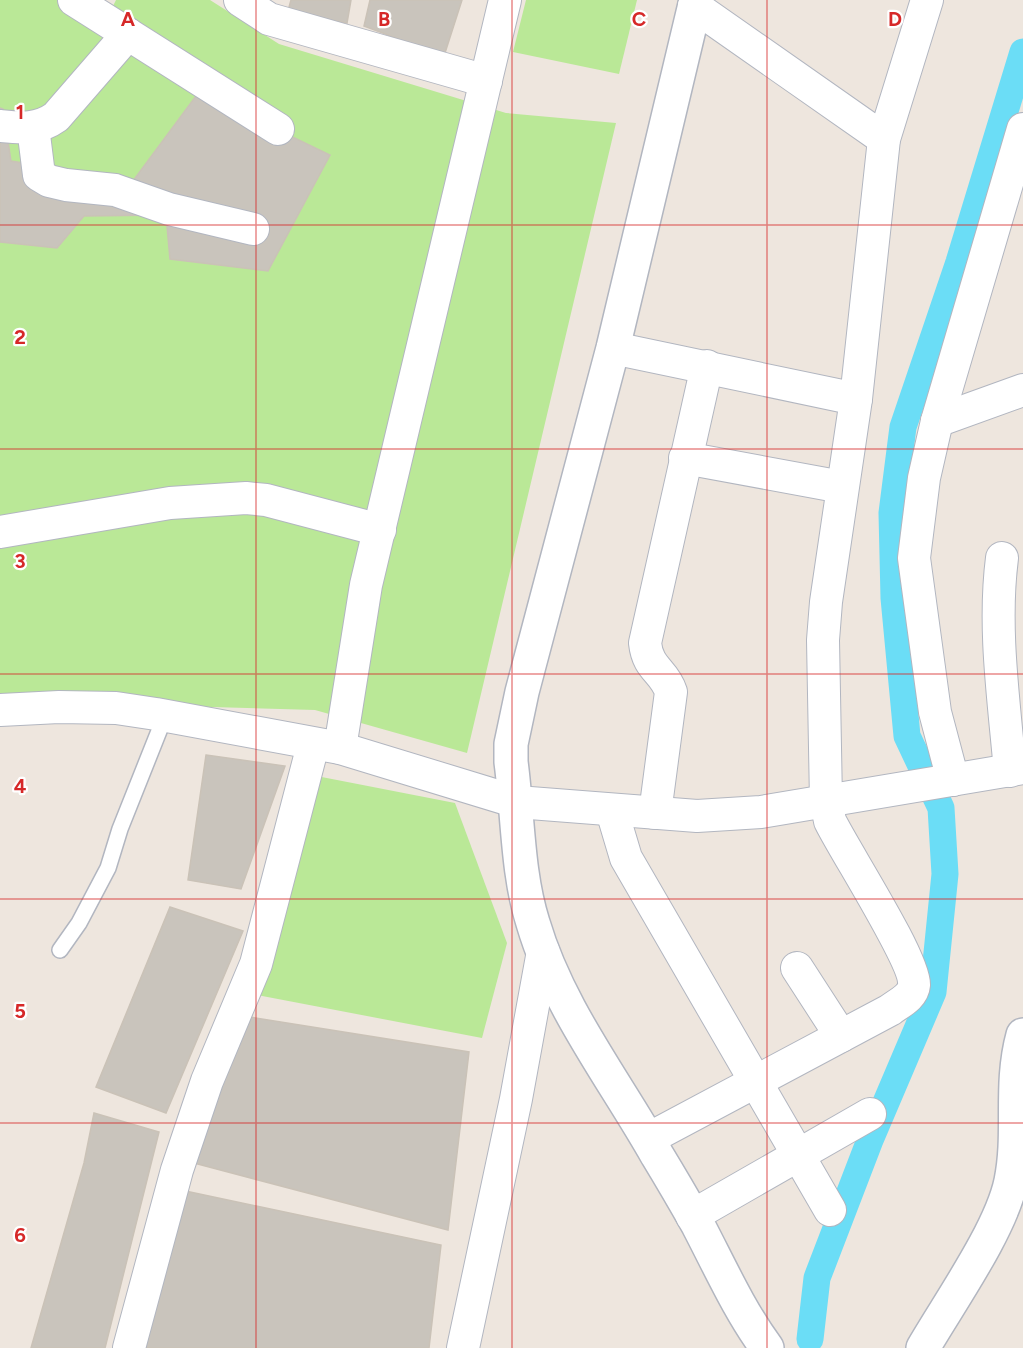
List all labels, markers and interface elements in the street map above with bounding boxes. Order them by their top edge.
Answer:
text: A [121,7,136,31]
text: B [378,7,390,31]
text: C [632,7,646,31]
text: D [888,7,902,31]
text: 1 [16,100,24,124]
text: 2 [14,325,26,349]
text: 3 [14,549,26,573]
text: 4 [14,774,27,798]
text: 5 [14,999,26,1023]
text: 6 [14,1223,26,1247]

